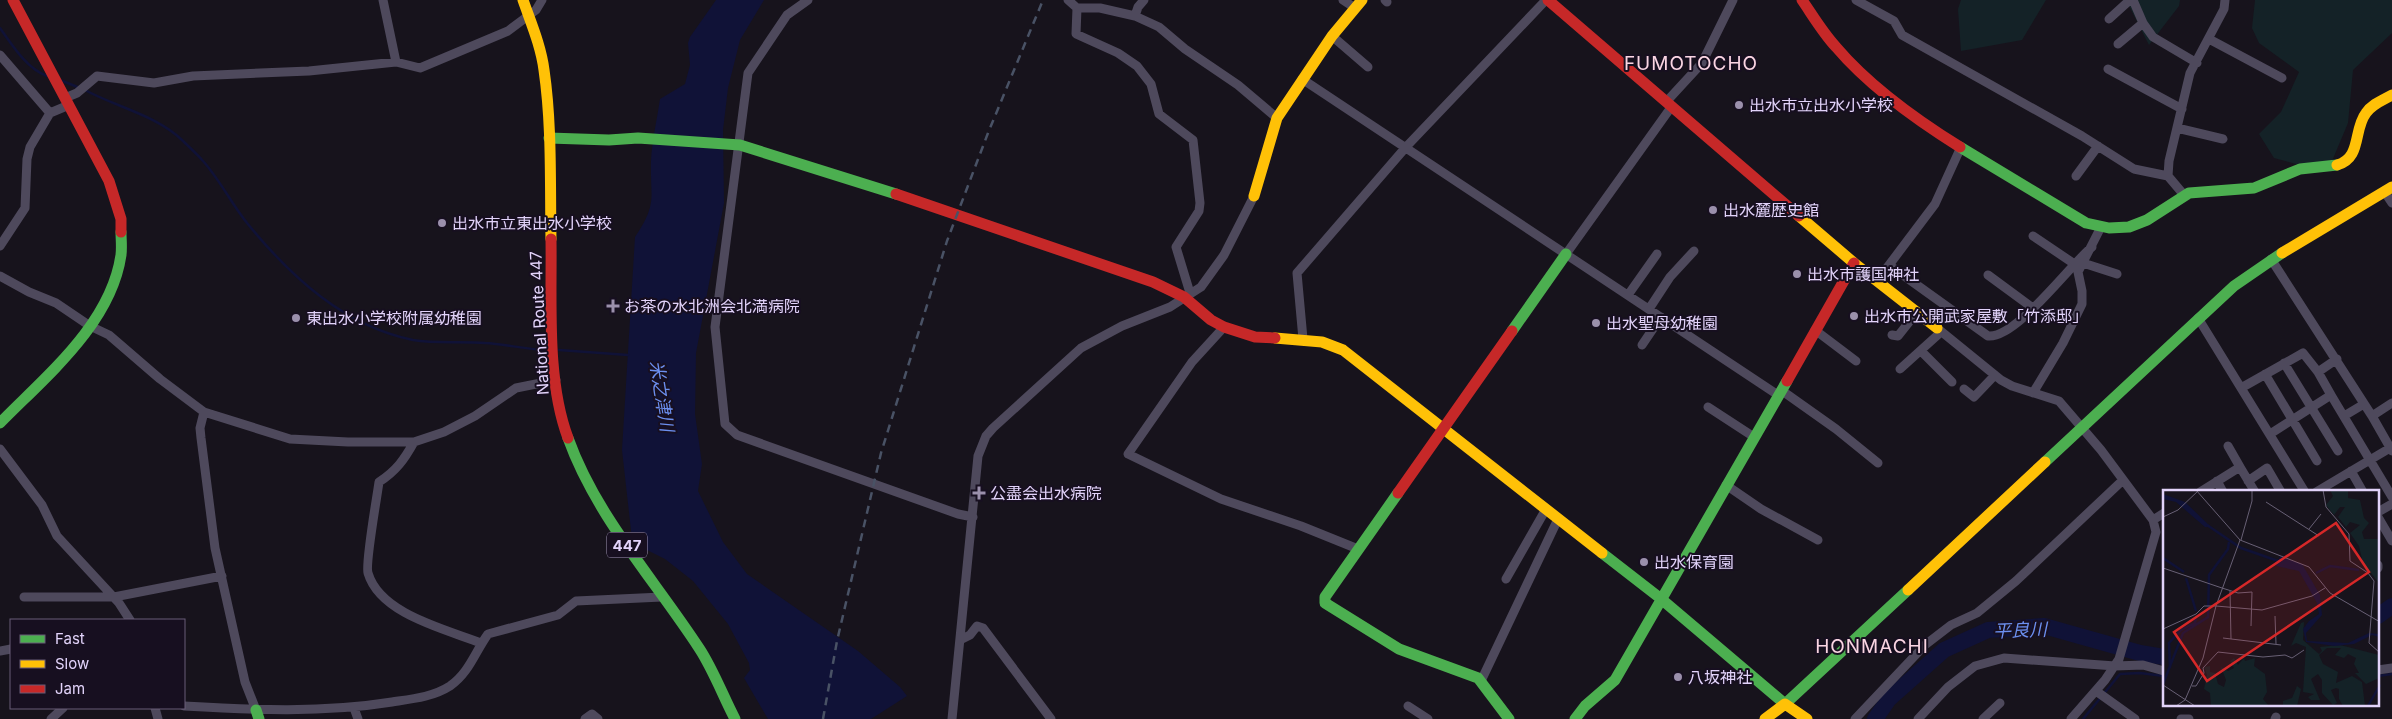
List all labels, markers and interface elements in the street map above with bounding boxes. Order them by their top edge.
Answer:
district label: FUMOTOCHO [1624,52,1758,75]
place label: 出水市立出水小学校 [1749,95,1893,115]
marker: 出水市立出水小学校 [1733,99,1745,111]
place label: 出水麓歴史館 [1723,200,1819,220]
marker: 出水麓歴史館 [1707,204,1719,216]
place label: 出水市立東出水小学校 [452,213,612,233]
marker: 出水市立東出水小学校 [436,217,448,229]
street label: National Route 447 [525,250,553,396]
place label: 出水市護国神社 [1807,264,1919,284]
marker: 出水市護国神社 [1791,268,1803,280]
place label: お茶の水北洲会北満病院 [624,296,800,316]
marker: お茶の水北洲会北満病院 [606,299,620,313]
place label: 出水市公開武家屋敷「竹添邸」 [1864,306,2088,326]
place label: 東出水小学校附属幼稚園 [306,308,482,328]
marker: 出水市公開武家屋敷「竹添邸」 [1848,310,1860,322]
marker: 東出水小学校附属幼稚園 [290,312,302,324]
place label: 出水聖母幼稚園 [1606,313,1718,333]
marker: 出水聖母幼稚園 [1590,317,1602,329]
water label: 米之津川 [646,359,678,435]
place label: 公盡会出水病院 [990,483,1102,503]
marker: 公盡会出水病院 [972,486,986,500]
inset map [2163,490,2380,706]
road number: 447 [607,532,647,558]
place label: 出水保育園 [1654,552,1734,572]
marker: 出水保育園 [1638,556,1650,568]
water label: 平良川 [1993,618,2049,641]
legend [10,619,185,709]
text: Fast [55,629,85,648]
district label: HONMACHI [1815,635,1929,658]
text: Slow [55,654,89,673]
place label: 八坂神社 [1688,667,1752,687]
marker: 八坂神社 [1672,671,1684,683]
text: Jam [55,679,85,698]

